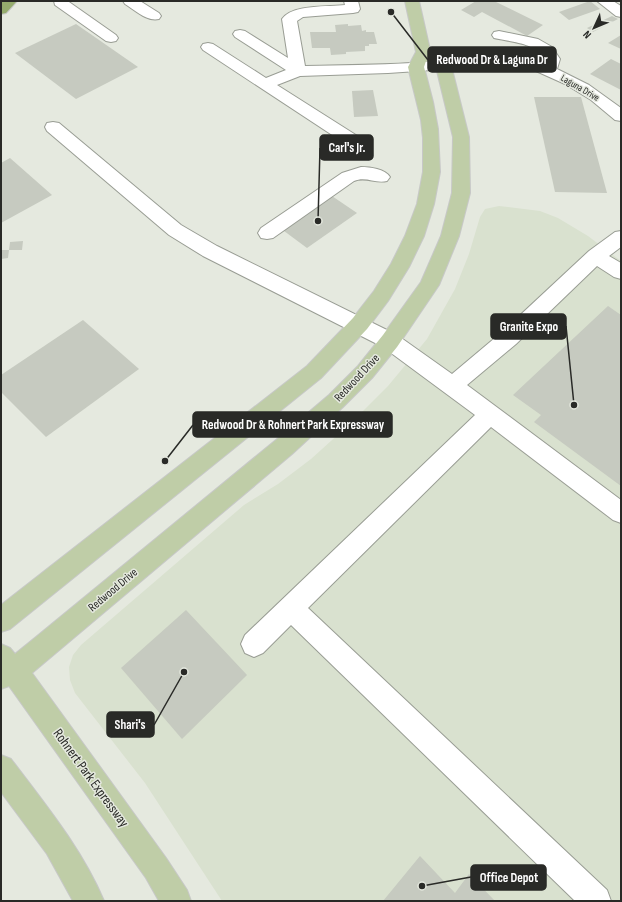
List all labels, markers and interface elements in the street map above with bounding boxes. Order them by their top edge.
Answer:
north arrow [574,8,614,48]
text: N [580,28,594,41]
callout: Redwood Dr & Laguna Dr [428,47,556,72]
text: Redwood Dr & Laguna Dr [436,52,548,68]
street label: Laguna Drive [558,72,602,104]
callout: Carl's Jr. [320,135,373,160]
text: Carl's Jr. [328,140,366,156]
callout: Granite Expo [491,314,566,339]
text: Granite Expo [500,319,559,335]
street label: Redwood Drive [331,351,383,405]
callout: Redwood Dr & Rohnert Park Expressway [193,412,392,437]
text: Redwood Dr & Rohnert Park Expressway [202,417,385,433]
street label: Redwood Drive [85,565,141,615]
callout: Shari's [107,712,154,737]
text: Shari's [115,717,145,733]
street label: Rohnert Park Expressway [50,725,133,831]
callout: Office Depot [471,865,546,890]
text: Office Depot [480,870,539,886]

